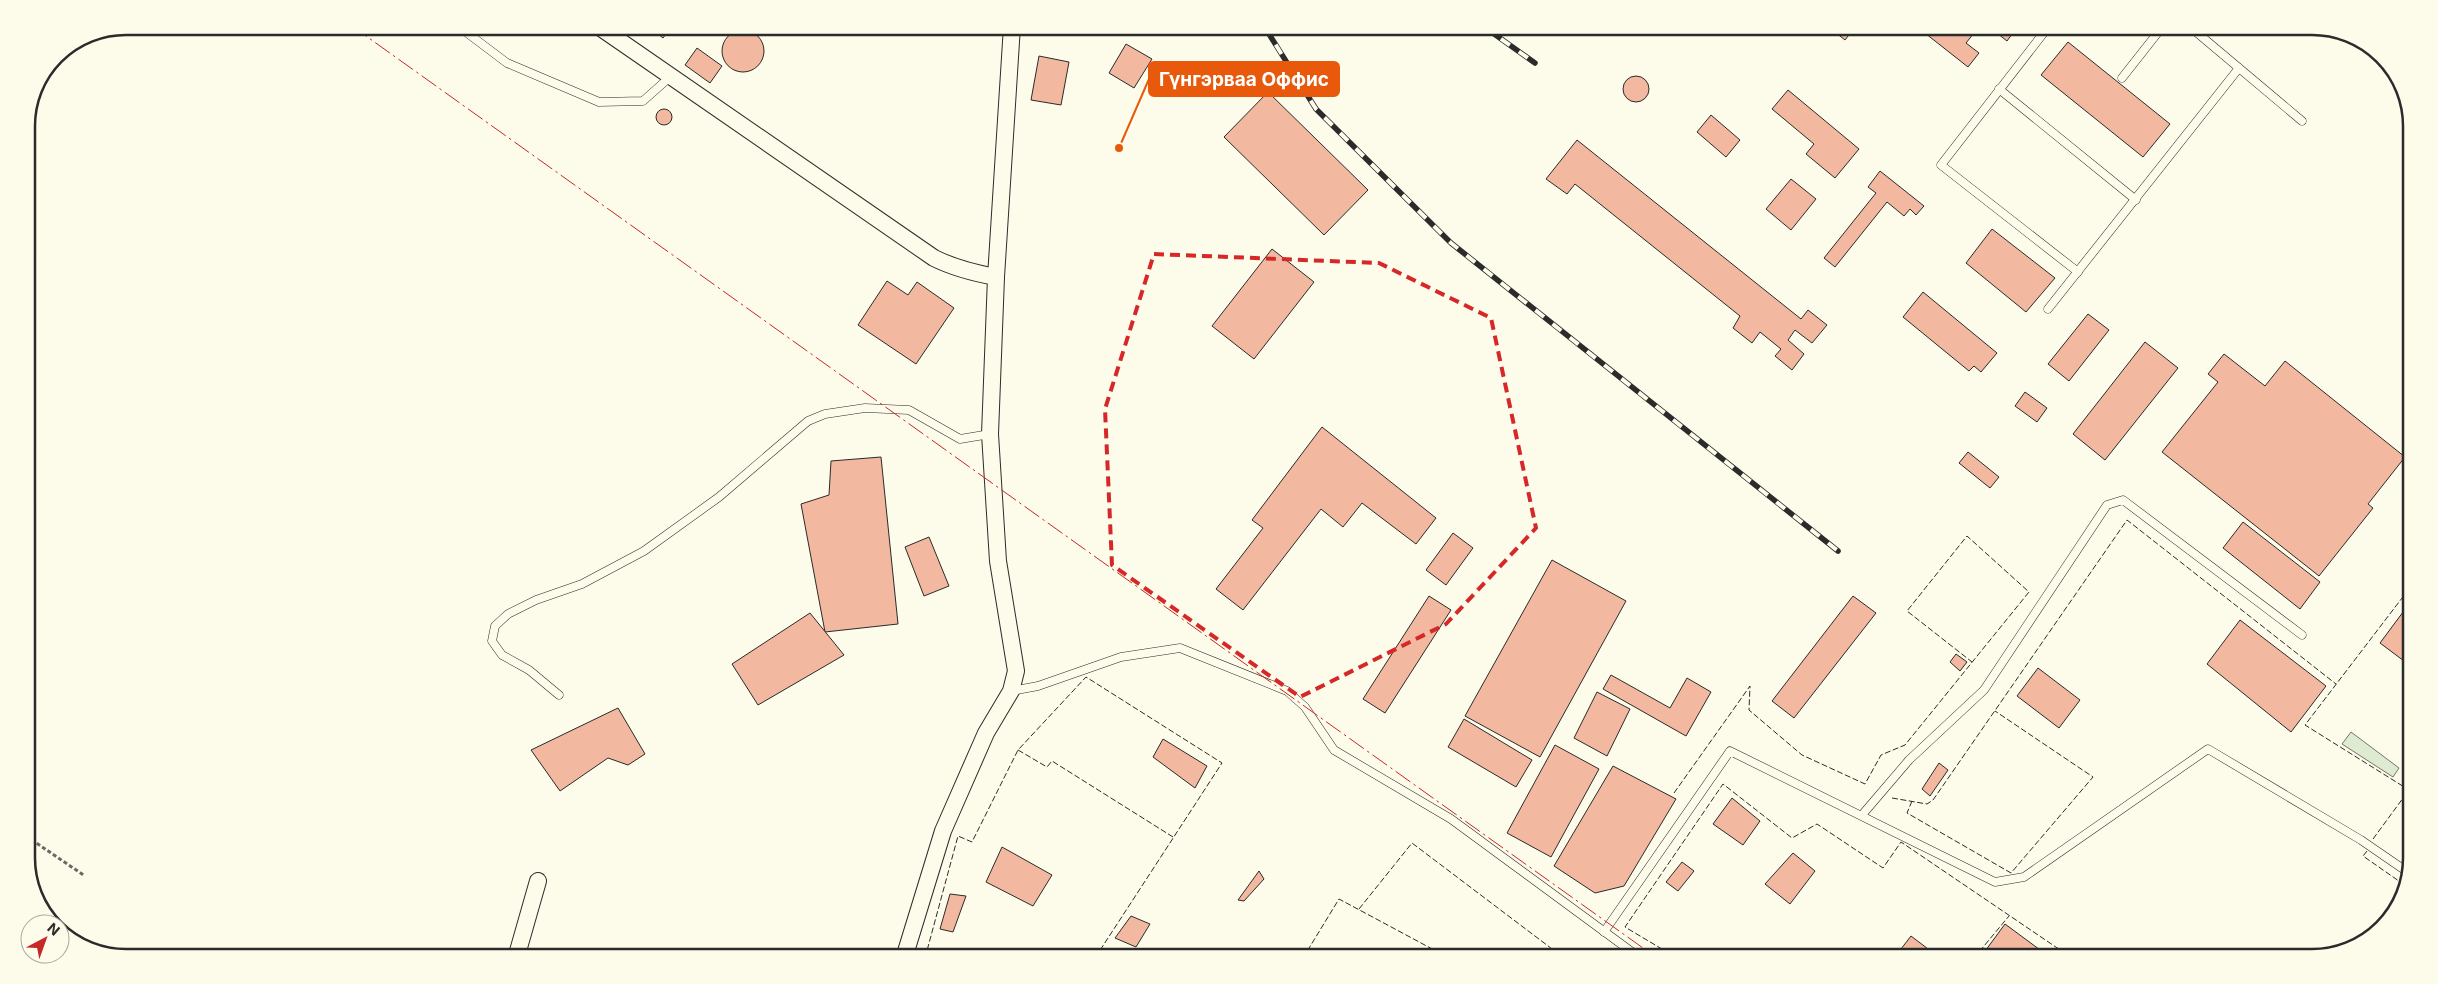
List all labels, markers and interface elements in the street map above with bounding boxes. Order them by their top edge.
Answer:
callout: Гүнгэрваа Оффис [1149,62,1339,96]
text: Гүнгэрваа Оффис [1159,68,1329,91]
north arrow [20,914,70,964]
text: N [44,919,63,939]

